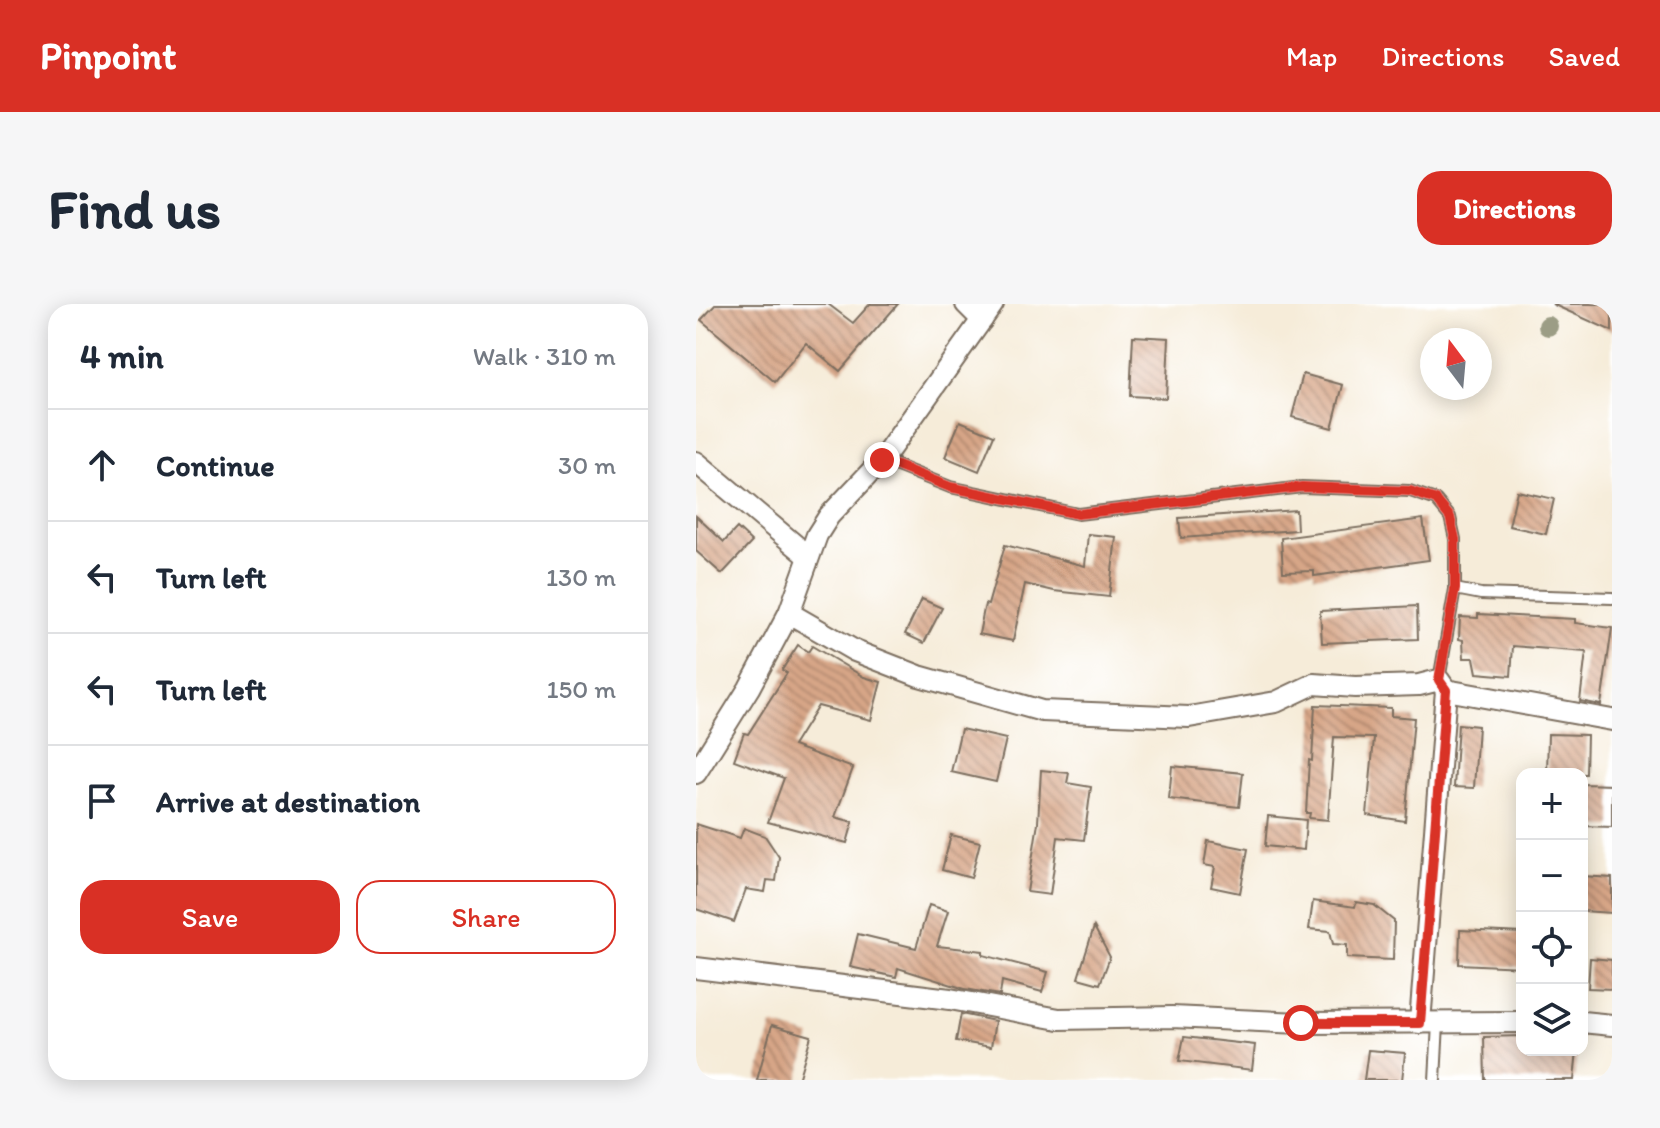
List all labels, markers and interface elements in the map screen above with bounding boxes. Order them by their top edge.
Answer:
text: Pinpoint [40,33,176,79]
text: Map [1286,39,1337,73]
text: Directions [1381,39,1505,73]
text: Saved [1549,39,1620,73]
button: Directions [1417,171,1612,245]
text: Find us [48,175,221,242]
north arrow [1420,328,1492,400]
text: 4 min [80,336,164,377]
text: Walk · 310 m [473,340,616,372]
route end [864,442,900,478]
icon: ahead [80,443,124,487]
text: Continue [156,447,275,484]
text: 30 m [558,449,616,481]
icon: left [80,555,124,599]
text: Turn left [156,559,267,596]
text: 130 m [546,561,616,593]
icon: left [80,667,124,711]
text: Turn left [156,671,267,708]
text: 150 m [547,673,616,705]
map controls [1516,768,1588,1056]
button: + [1516,768,1588,840]
icon: arrive [80,779,124,823]
text: Arrive at destination [156,783,420,820]
button: − [1516,840,1588,912]
button: Save [80,880,340,954]
button: Share [356,880,616,954]
button: locate [1516,912,1588,984]
button: layers [1516,984,1588,1056]
route start [1283,1005,1319,1041]

